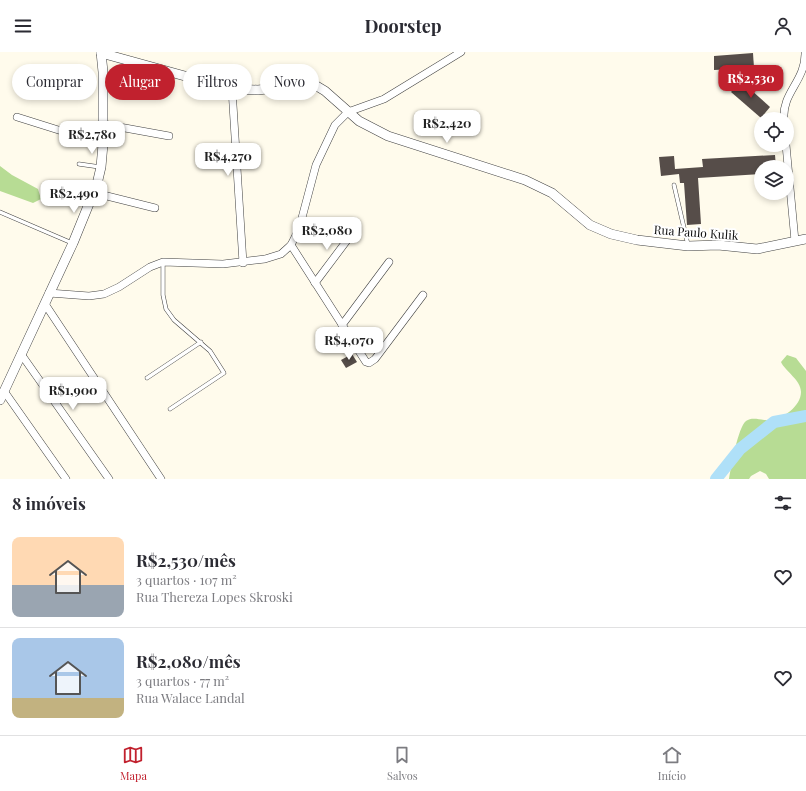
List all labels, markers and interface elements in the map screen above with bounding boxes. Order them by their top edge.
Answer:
text: Doorstep [364,14,442,38]
icon: menu [12,15,34,37]
icon: person [772,15,794,37]
chip: Comprar [12,64,97,100]
chip: Alugar [105,64,175,100]
chip: Filtros [183,64,252,100]
chip: Novo [260,64,319,100]
pin: R$2,530 [714,65,788,99]
text: R$2,530 [727,69,775,86]
pin: R$2,420 [410,110,484,144]
map controls [754,112,794,200]
button: locate [754,112,794,152]
text: R$2,420 [423,114,471,131]
pin: R$2,780 [55,121,129,155]
text: R$2,780 [68,125,116,142]
pin: R$4,270 [191,143,265,177]
text: R$4,270 [204,147,252,164]
button: layers [754,160,794,200]
pin: R$2,490 [37,180,111,214]
text: R$2,490 [49,184,99,201]
pin: R$2,080 [290,217,364,251]
text: R$2,080 [302,221,352,238]
street label: Rua Paulo Kulik [653,221,739,243]
pin: R$4,070 [312,327,386,361]
text: R$4,070 [324,331,374,348]
pin: R$1,900 [36,377,110,411]
text: R$1,900 [49,381,97,398]
text: 8 imóveis [12,492,86,514]
icon: filters [772,492,794,514]
text: R$2,530/mês [136,549,236,571]
icon: home [44,553,92,601]
icon: heart [772,566,794,588]
text: 3 quartos · 107 m² [136,571,237,588]
text: Rua Thereza Lopes Skroski [136,588,293,605]
text: R$2,080/mês [136,650,241,672]
icon: home [44,654,92,702]
icon: heart [772,667,794,689]
text: 3 quartos · 77 m² [136,672,229,689]
text: Rua Walace Landal [136,689,245,706]
tab: Mapa [120,744,147,783]
tab: Salvos [387,744,418,783]
tab: Início [658,744,686,783]

